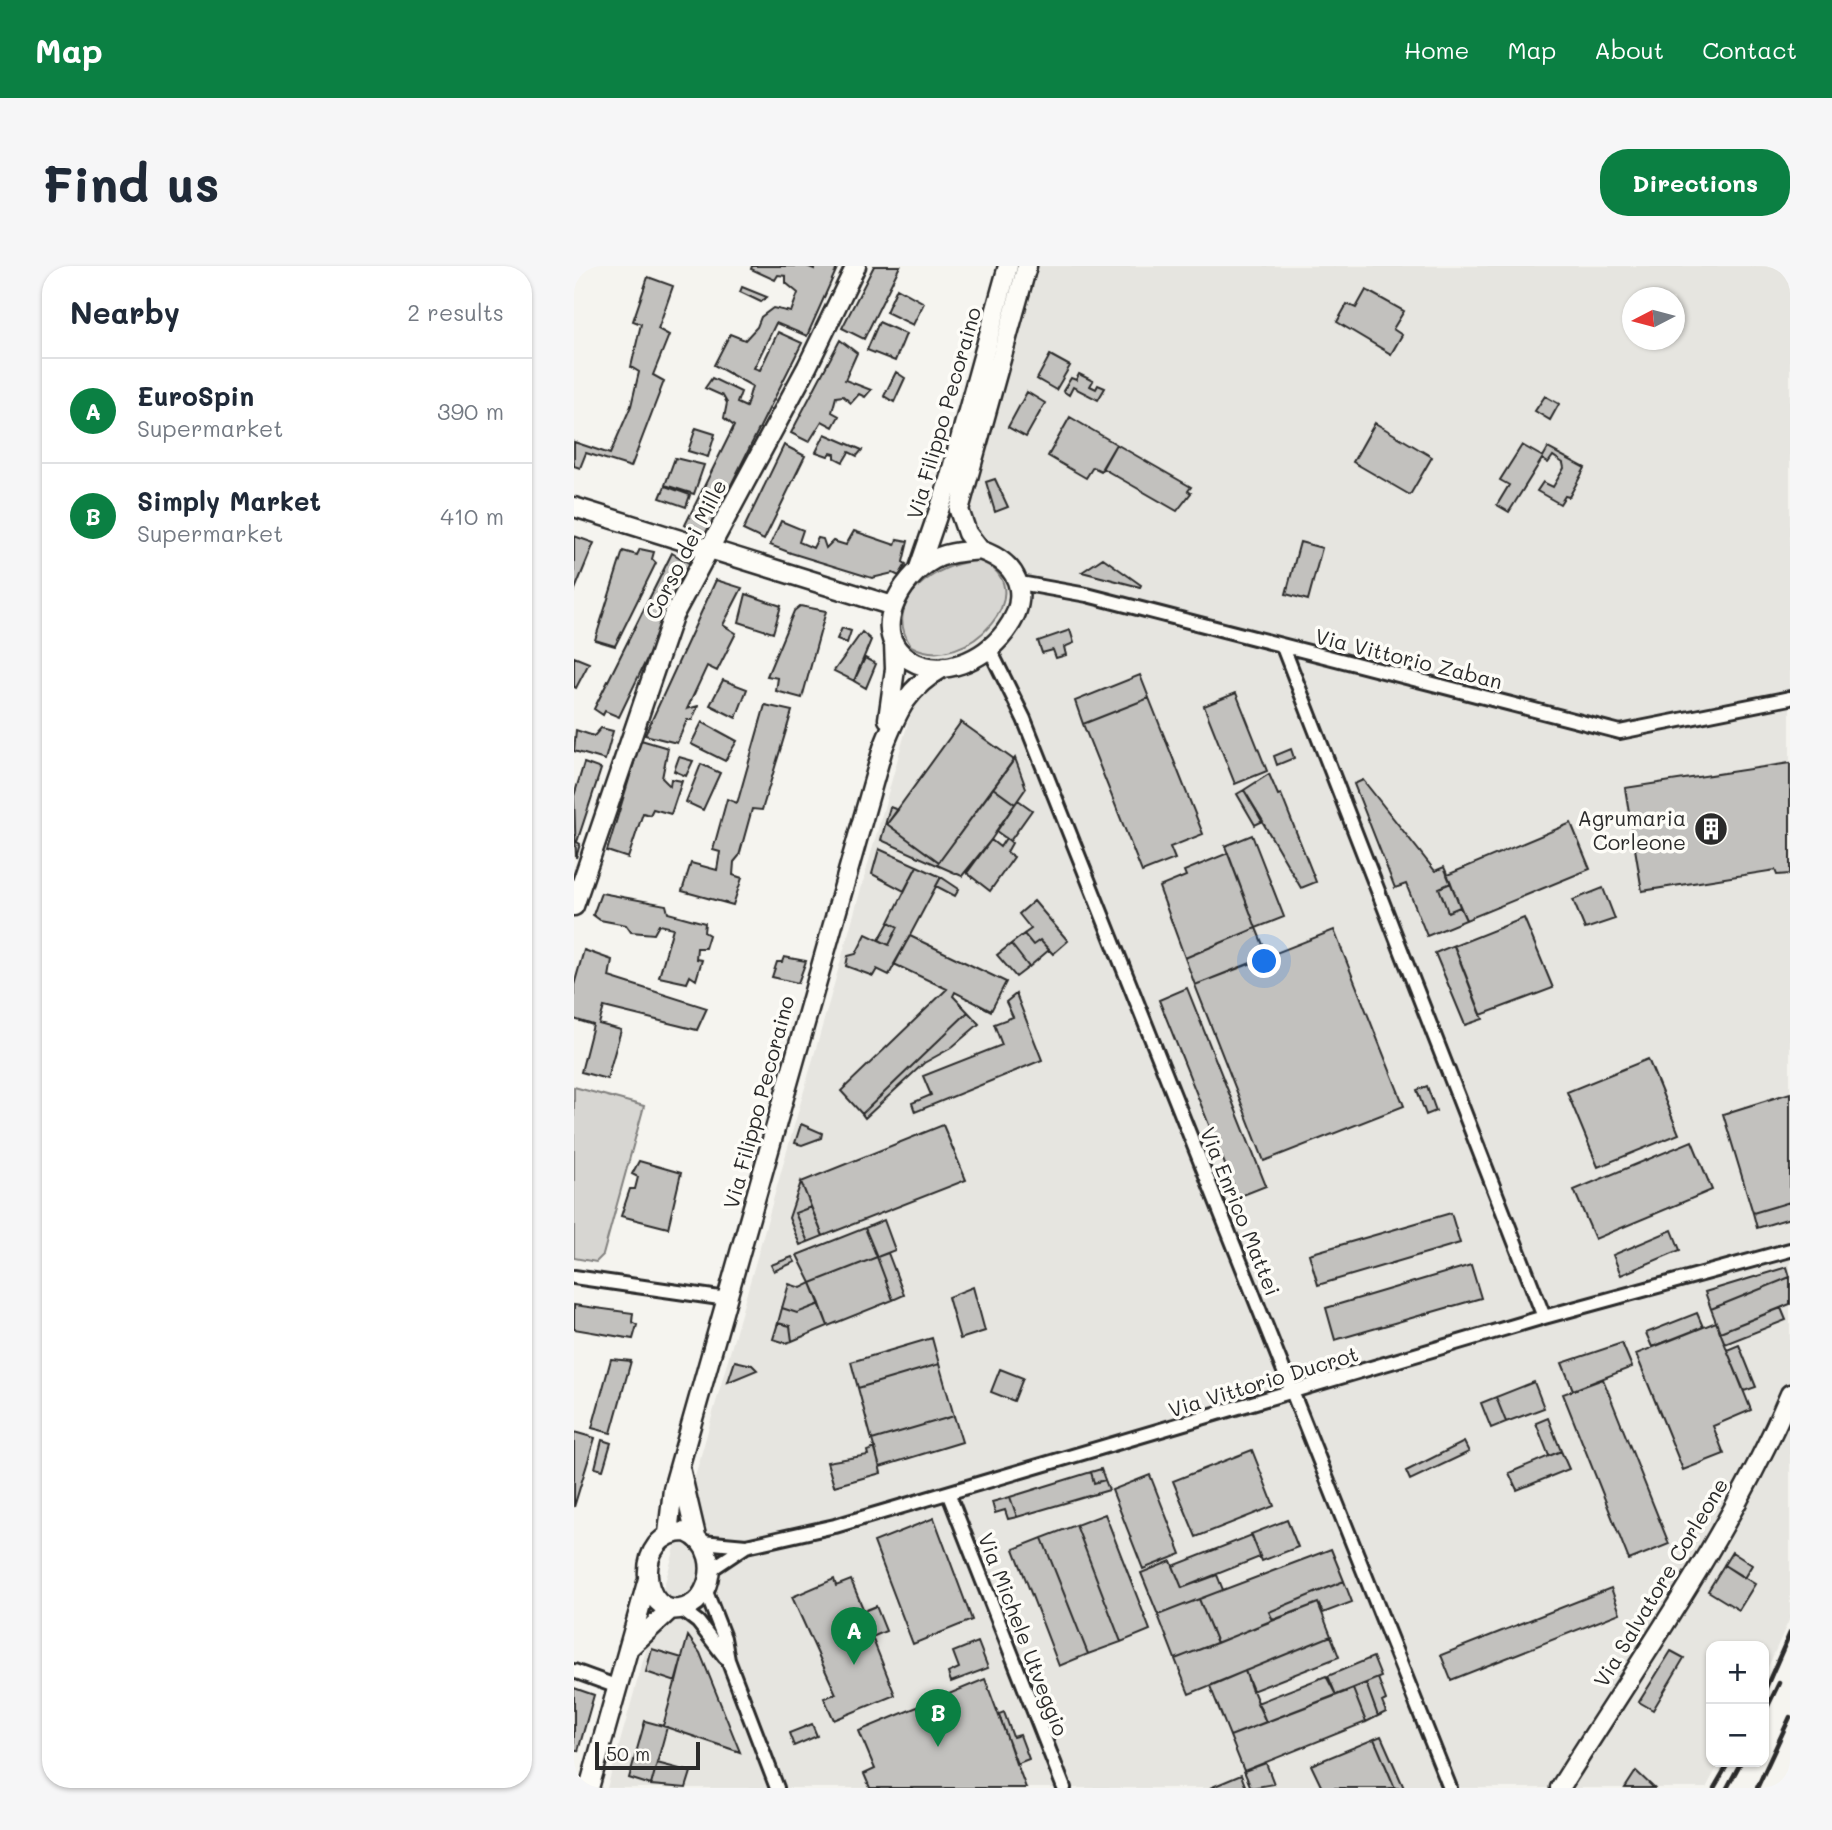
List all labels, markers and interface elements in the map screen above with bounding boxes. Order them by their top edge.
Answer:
text: Map [35,28,103,71]
text: Home [1404,34,1469,65]
text: Map [1507,34,1556,65]
text: About [1594,34,1664,65]
text: Contact [1702,34,1797,65]
button: Directions [1600,149,1790,216]
text: Find us [42,151,220,214]
north arrow [1622,287,1685,350]
text: Nearby [70,292,180,332]
text: 2 results [407,297,504,327]
street label: Via Filippo Pecoraino [900,304,986,522]
text: EuroSpin [137,379,254,413]
text: A [85,396,101,426]
text: 390 m [437,396,504,426]
text: Supermarket [137,413,283,443]
street label: Corso dei Mille [638,474,732,624]
text: Simply Market [137,484,321,518]
text: B [85,501,101,531]
text: 410 m [440,501,504,531]
text: Supermarket [137,518,283,548]
street label: Via Vittorio Zaban [1313,622,1505,694]
place label: Agrumaria Corleone [1577,804,1686,855]
building icon: Agrumaria Corleone [1692,810,1730,848]
your location [1247,944,1281,978]
street label: Via Filippo Pecoraino [717,993,799,1211]
street label: Via Enrico Mattei [1195,1123,1287,1299]
street label: Via Vittorio Ducrot [1165,1339,1361,1423]
street label: Via Salvatore Corleone [1587,1472,1733,1692]
street label: Via Michele Utveggio [973,1528,1075,1740]
pin: A [831,1607,877,1665]
map controls [1706,1641,1769,1767]
button: + [1706,1641,1769,1704]
pin: B [915,1689,961,1747]
button: − [1706,1704,1769,1767]
scale bar [595,1739,700,1771]
text: 50 m [606,1741,650,1766]

